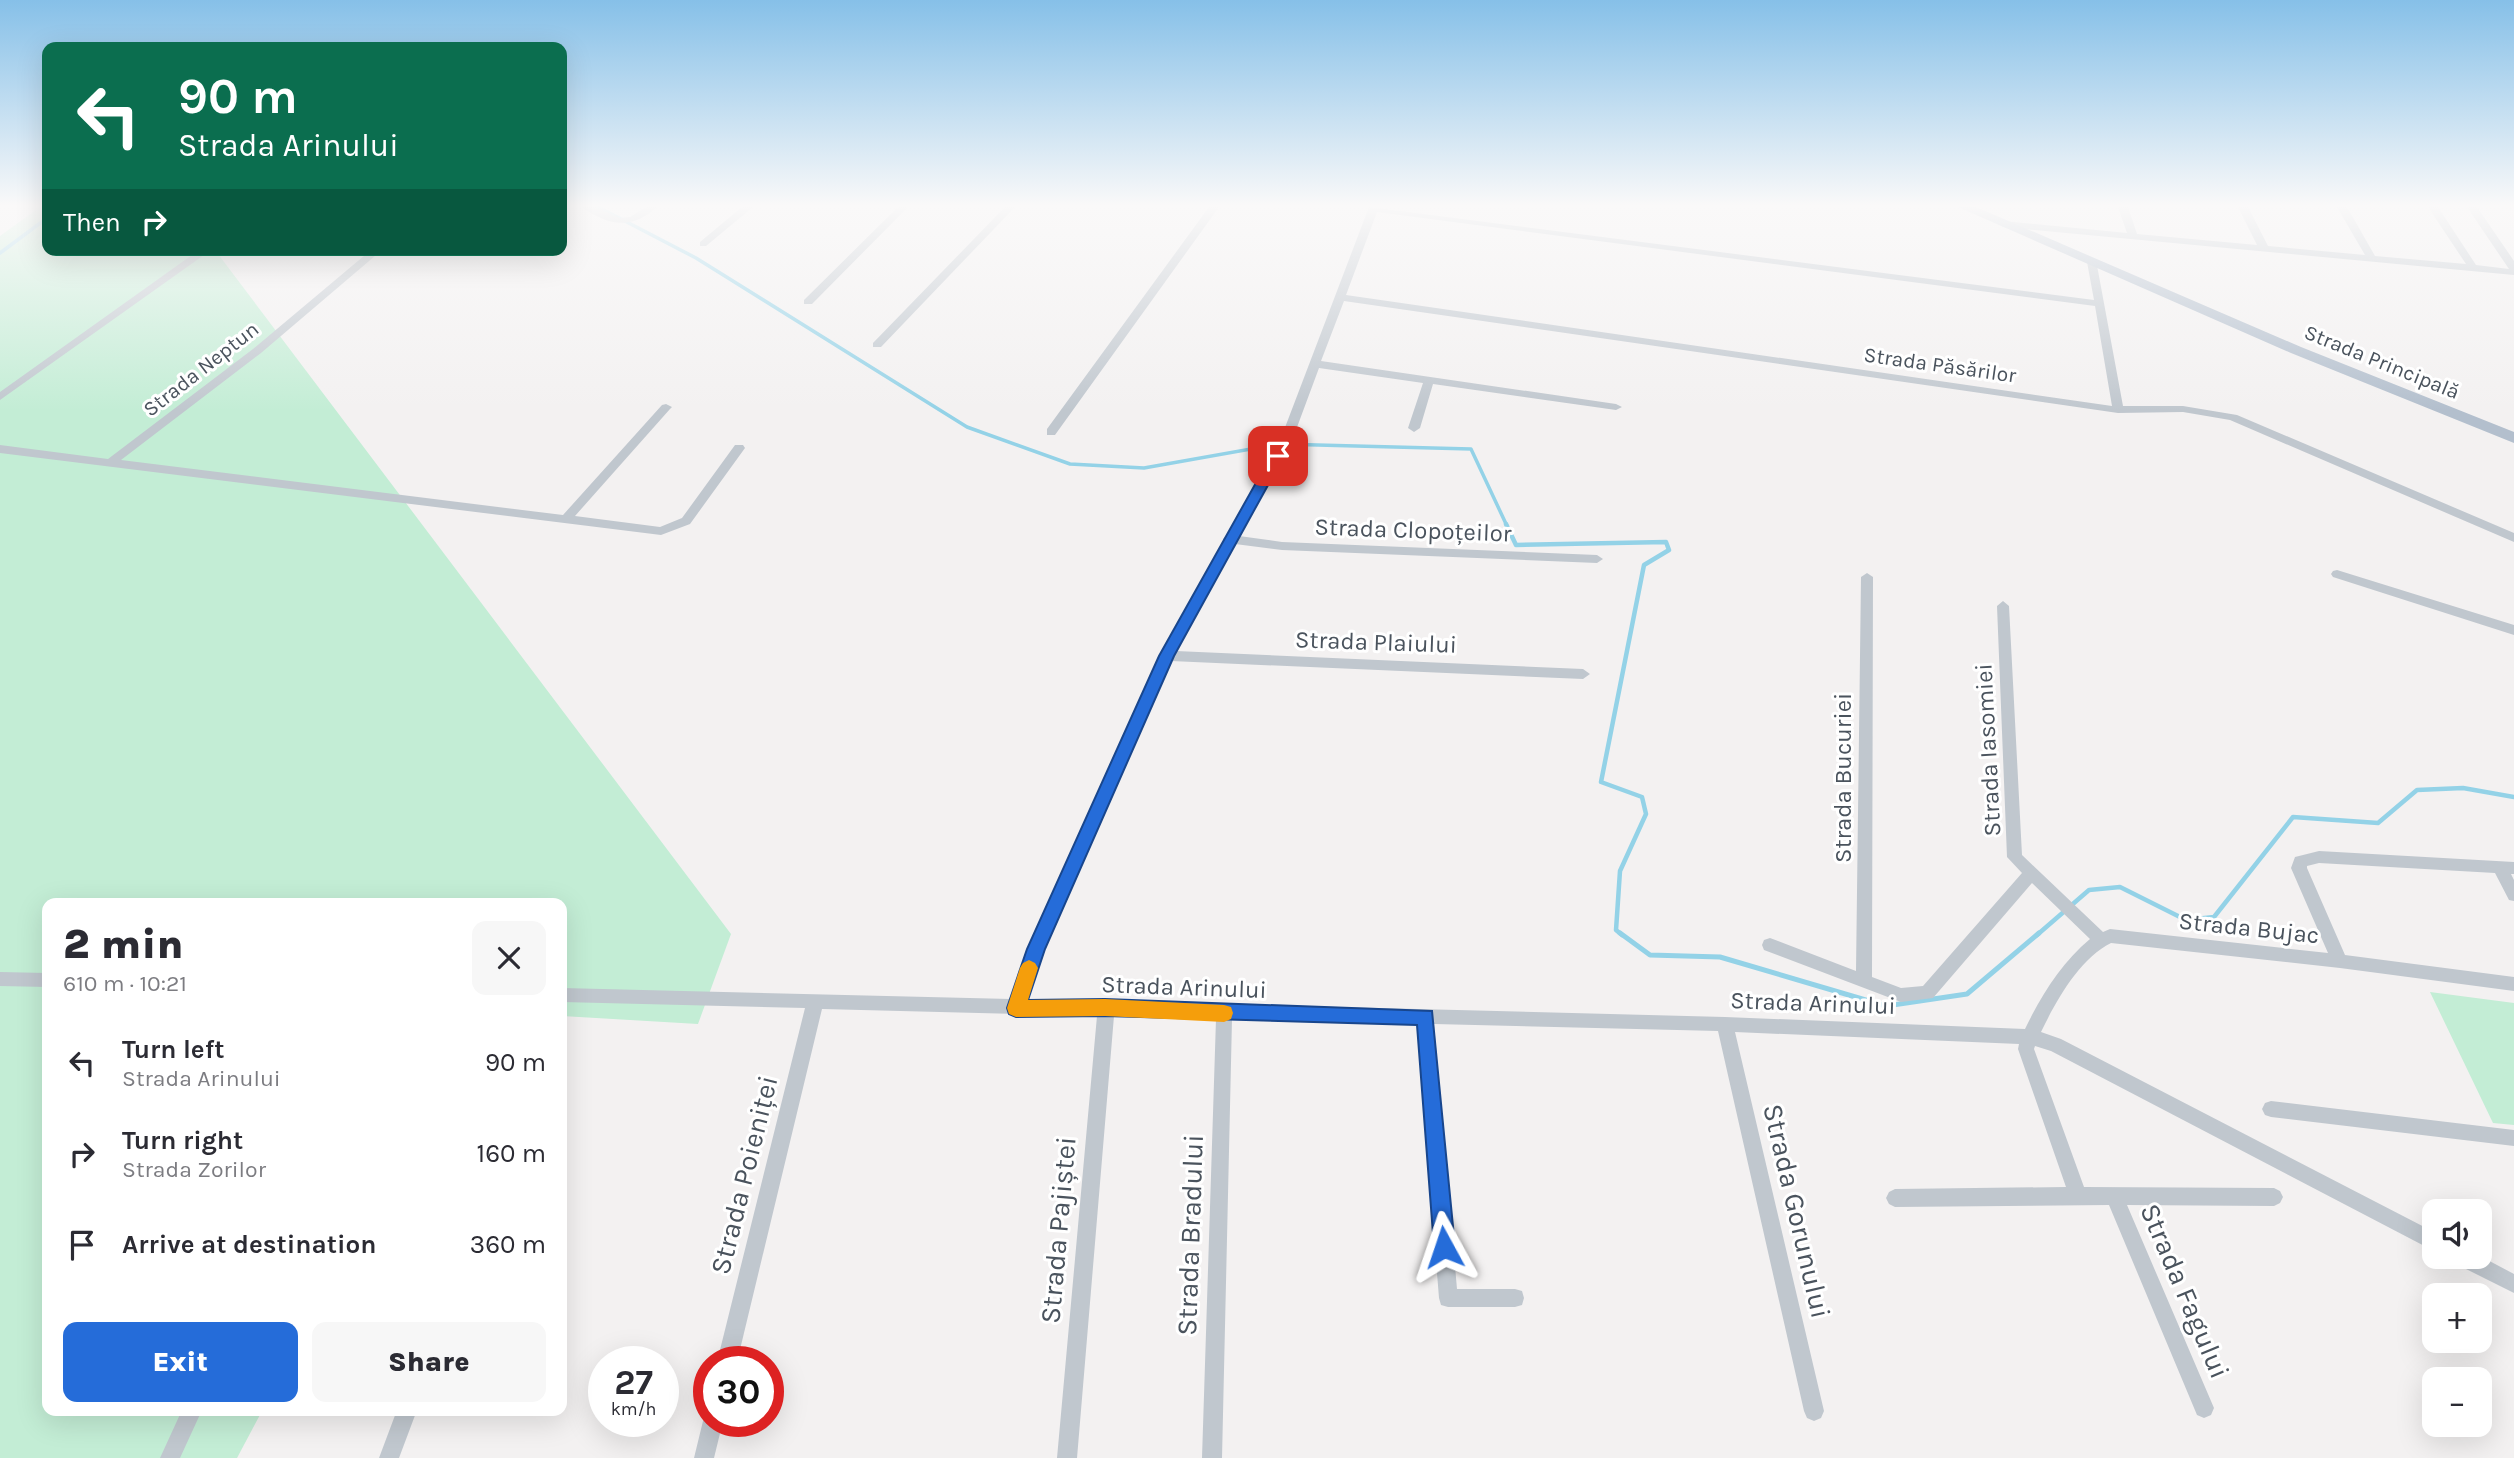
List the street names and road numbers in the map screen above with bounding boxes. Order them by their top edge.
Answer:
street label: Strada Neptun [139,317,263,421]
street label: Strada Principală [2301,320,2463,404]
street label: Strada Păsărilor [1862,342,2018,388]
street label: Strada Clopoțeilor [1314,513,1512,547]
street label: Strada Plaiului [1295,625,1457,659]
street label: Strada Iasomiei [1969,663,2007,837]
street label: Strada Bucuriei [1829,693,1857,863]
street label: Strada Bujac [2177,907,2321,949]
street label: Strada Arinului [1101,970,1267,1004]
street label: Strada Arinului [1730,986,1896,1020]
street label: Strada Poieniței [703,1072,785,1278]
street label: Strada Gorunului [1756,1101,1838,1321]
street label: Strada Bradului [1170,1134,1210,1336]
street label: Strada Pajiștei [1033,1135,1083,1325]
street label: Strada Fagului [2133,1199,2237,1383]

